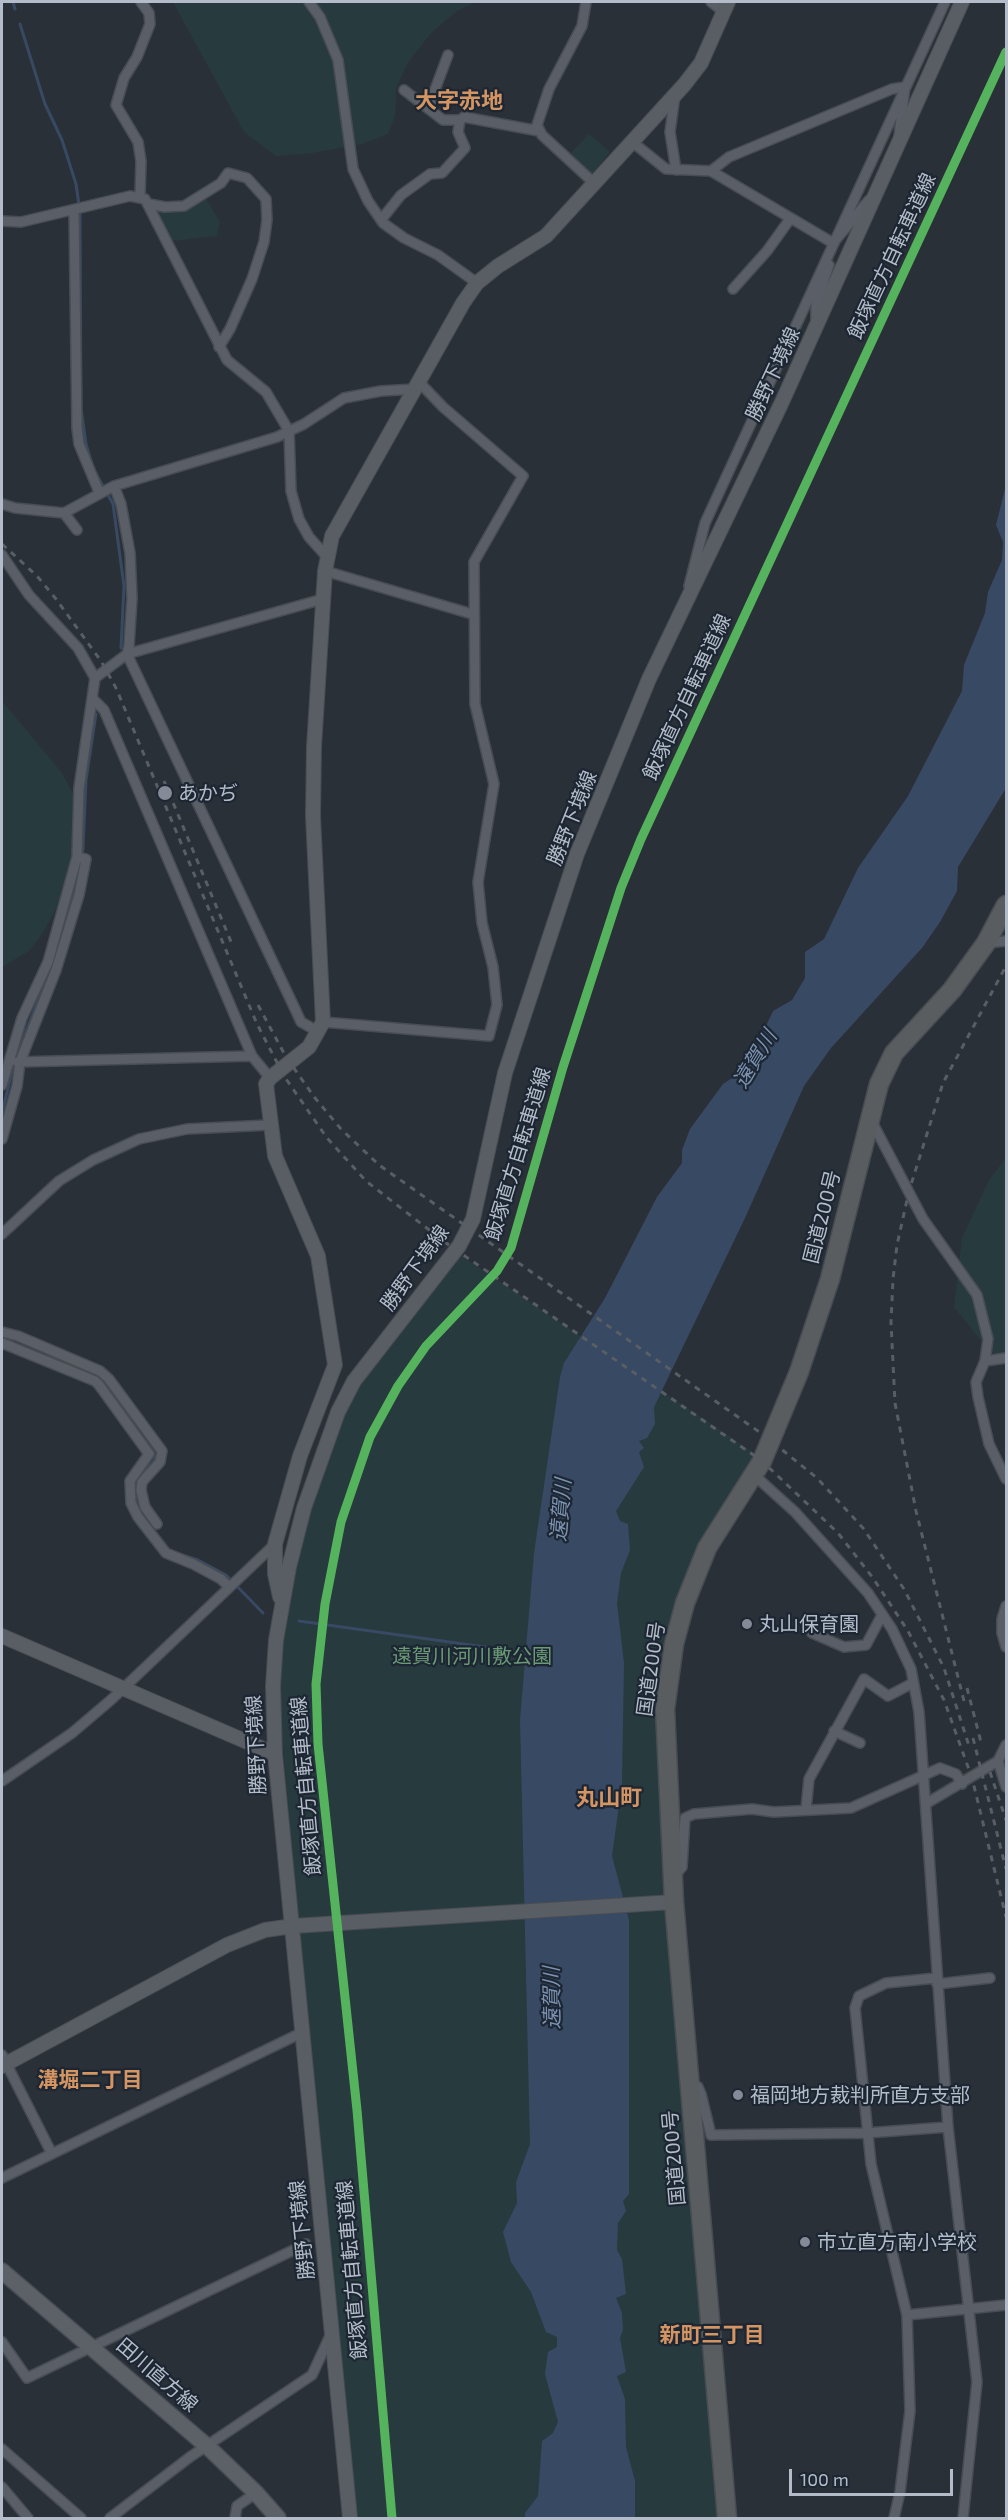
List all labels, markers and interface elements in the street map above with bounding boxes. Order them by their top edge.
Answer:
district label: 大字赤地 [415,88,503,114]
street label: 飯塚直方自転車道線 [843,169,941,343]
street label: 勝野下境線 [741,324,805,424]
street label: 飯塚直方自転車道線 [638,610,736,784]
street label: 勝野下境線 [542,767,602,869]
place label: あかぢ [178,781,238,805]
marker: あかぢ [156,784,174,802]
water label: 遠賀川 [728,1026,782,1092]
street label: 飯塚直方自転車道線 [480,1064,556,1244]
street label: 国道200号 [799,1168,845,1266]
street label: 勝野下境線 [376,1220,454,1316]
water label: 遠賀川 [546,1478,576,1542]
place label: 丸山保育園 [759,1612,859,1636]
marker: 丸山保育園 [740,1617,754,1631]
street label: 国道200号 [632,1620,670,1718]
park label: 遠賀川河川敷公園 [392,1644,552,1668]
street label: 勝野下境線 [241,1694,271,1796]
street label: 飯塚直方自転車道線 [286,1695,326,1877]
district label: 丸山町 [576,1785,642,1811]
water label: 遠賀川 [539,1966,565,2030]
district label: 溝堀二丁目 [38,2067,142,2093]
place label: 福岡地方裁判所直方支部 [750,2083,970,2107]
marker: 福岡地方裁判所直方支部 [731,2088,745,2102]
street label: 国道200号 [658,2109,690,2207]
street label: 勝野下境線 [285,2179,319,2281]
street label: 飯塚直方自転車道線 [332,2179,372,2361]
place label: 市立直方南小学校 [817,2230,977,2254]
marker: 市立直方南小学校 [798,2235,812,2249]
district label: 新町三丁目 [660,2322,764,2348]
street label: 田川直方線 [111,2333,203,2417]
scale bar [792,2457,956,2495]
text: 100 m [800,2468,849,2490]

